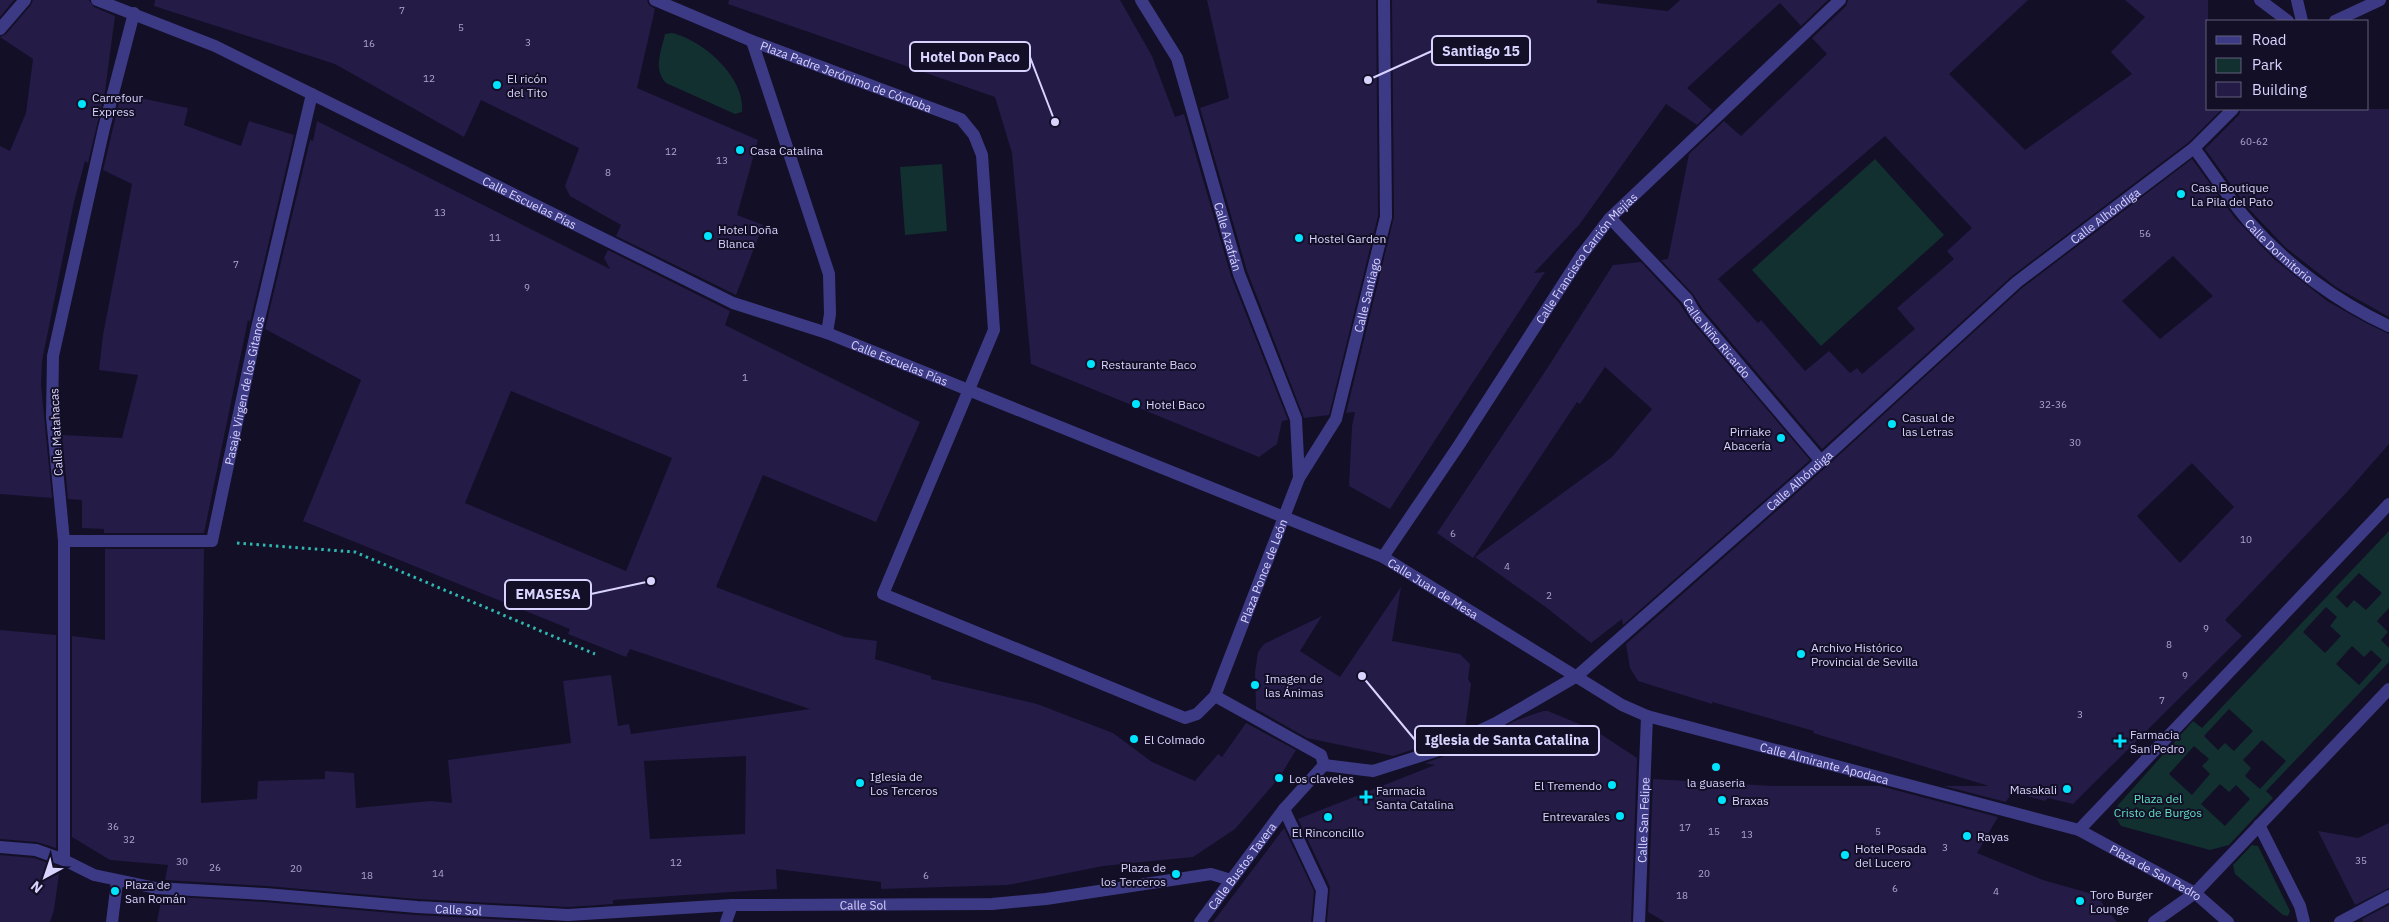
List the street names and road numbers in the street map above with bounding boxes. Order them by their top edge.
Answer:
street label: Plaza Padre Jerónimo de Córdoba [759,37,935,115]
street label: Calle Escuelas Pías [480,173,579,232]
street label: Calle Alhóndiga [2067,184,2143,247]
street label: Calle Francisco Carrión Mejías [1532,189,1640,326]
street label: Calle Azafrán [1211,200,1245,273]
street label: Calle Dormitorio [2242,216,2317,286]
street label: Calle Santiago [1350,256,1383,334]
street label: Calle Niño Ricardo [1680,295,1754,381]
street label: Pasaje Virgen de los Gitanos [221,314,267,466]
street label: Calle Escuelas Pías [849,336,950,389]
street label: Calle Matahacas [46,388,66,476]
street label: Calle Alhóndiga [1763,446,1836,514]
street label: Plaza Ponce de León [1236,517,1290,625]
street label: Calle Juan de Mesa [1385,554,1482,622]
street label: Calle Almirante Apodaca [1758,739,1891,787]
street label: Calle San Felipe [1634,777,1652,863]
street label: Calle Bustos Tavera [1204,819,1280,913]
street label: Plaza de San Pedro [2107,841,2206,904]
street label: Calle Sol [840,897,886,912]
street label: Calle Sol [435,900,482,918]

